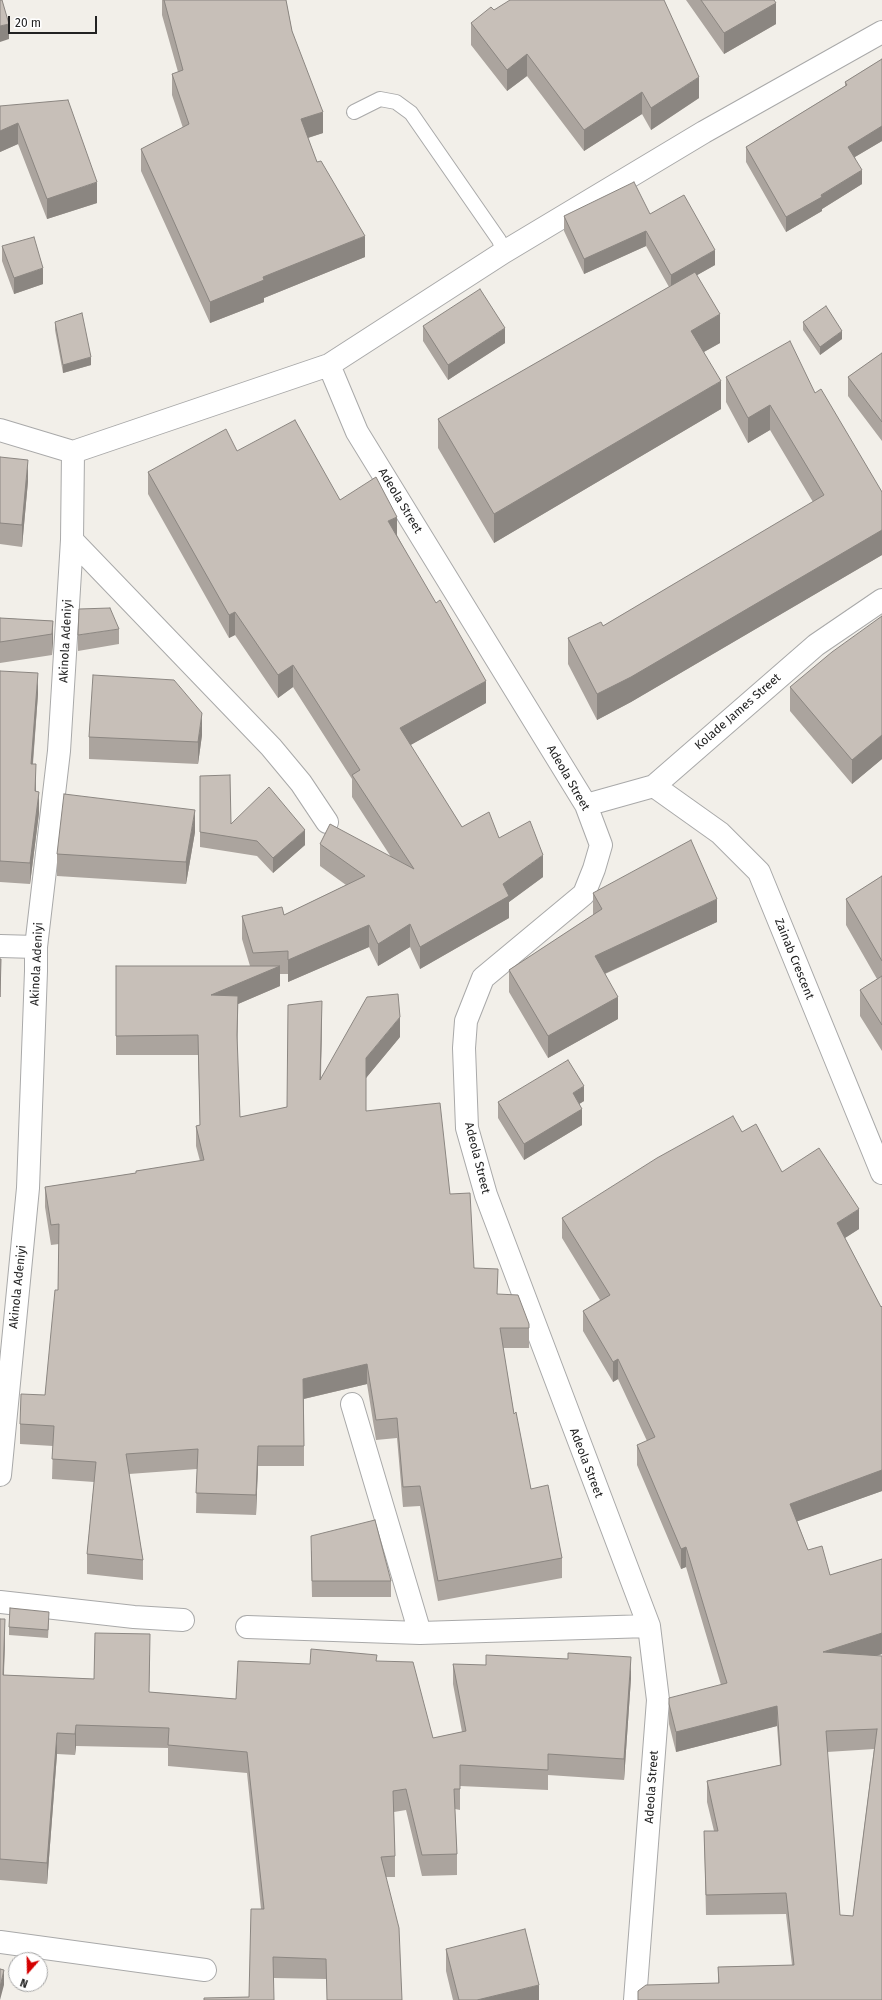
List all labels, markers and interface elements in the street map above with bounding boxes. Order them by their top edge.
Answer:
scale bar [10,8,99,34]
text: 20 m [15,16,41,30]
street label: Adeola Street [375,466,425,536]
street label: Akinola Adeniyi [57,599,75,683]
street label: Kolade James Street [692,671,784,753]
street label: Adeola Street [543,743,593,813]
street label: Zainab Crescent [771,916,817,1002]
street label: Akinola Adeniyi [28,922,46,1006]
street label: Adeola Street [461,1121,493,1195]
street label: Akinola Adeniyi [6,1245,30,1329]
street label: Adeola Street [566,1426,606,1500]
street label: Adeola Street [642,1750,662,1824]
north arrow [8,1952,48,1992]
text: N [18,1975,30,1990]

